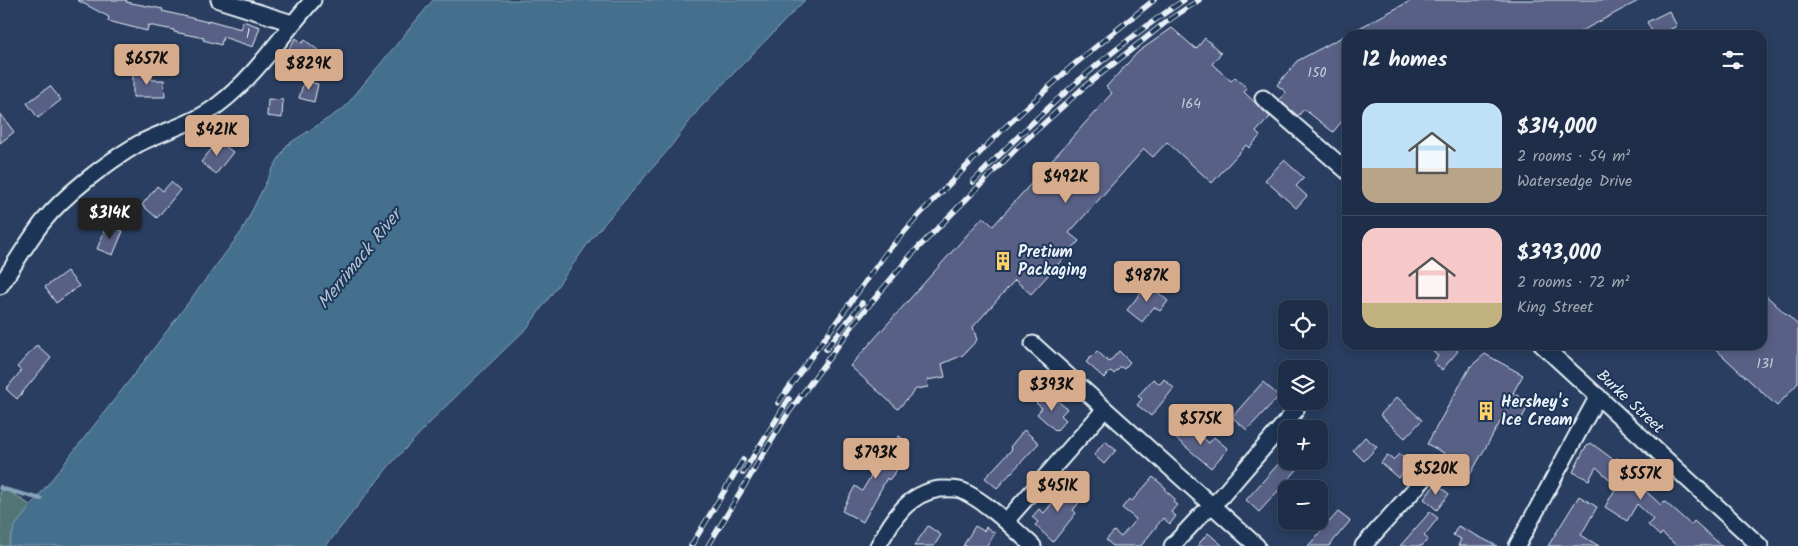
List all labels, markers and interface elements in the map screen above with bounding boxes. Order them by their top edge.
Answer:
house number: 1 [246,23,250,45]
pin: $657K [112,44,182,86]
text: 12 homes [1362,44,1447,77]
icon: filters [1719,46,1747,74]
text: $657K [125,47,169,72]
pin: $829K [274,48,344,91]
text: $829K [286,52,332,77]
house number: 150 [1308,62,1326,84]
house number: 164 [1181,93,1201,115]
text: $314,000 [1517,111,1597,144]
pin: $421K [182,114,252,157]
text: $421K [196,118,238,143]
icon: home [1402,123,1462,183]
text: 2 rooms · 54 m² [1517,144,1630,169]
pin: $492K [1031,162,1101,204]
text: $492K [1043,165,1089,190]
text: Watersedge Drive [1517,169,1632,194]
pin: $314K [75,198,145,240]
text: $314K [89,201,131,226]
water label: Merrimack River [311,201,412,316]
text: $393,000 [1517,237,1601,270]
place label: Pretium Packaging [1018,240,1087,283]
icon: home [1402,248,1462,308]
building icon: Pretium Packaging [992,250,1014,272]
pin: $987K [1112,260,1182,303]
text: $987K [1125,264,1169,289]
text: 2 rooms · 72 m² [1517,270,1629,295]
text: King Street [1517,295,1593,320]
map controls [1278,300,1328,530]
button: locate [1278,300,1328,350]
house number: 131 [1757,353,1773,375]
button: layers [1278,360,1328,410]
street label: Burke Street [1590,364,1670,441]
pin: $393K [1017,370,1087,412]
text: $393K [1030,373,1074,398]
place label: Hershey's Ice Cream [1501,390,1572,433]
building icon: Hershey's Ice Cream [1475,400,1497,422]
pin: $575K [1166,404,1236,446]
text: $575K [1180,407,1222,432]
button: + [1278,420,1328,470]
pin: $793K [841,438,911,480]
text: $793K [854,441,898,466]
pin: $520K [1401,454,1471,496]
text: $520K [1414,457,1458,482]
pin: $557K [1606,458,1676,501]
text: $557K [1620,462,1662,487]
pin: $451K [1023,470,1093,513]
text: $451K [1038,474,1078,499]
button: − [1278,480,1328,530]

